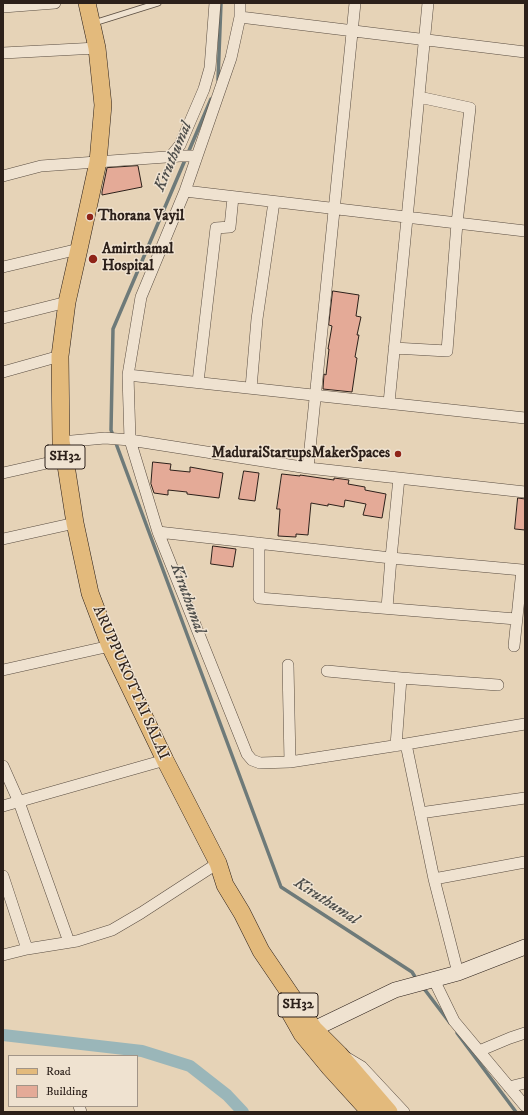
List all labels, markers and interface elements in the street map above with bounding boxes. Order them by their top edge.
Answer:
water label: Kiruthumal [151,120,197,194]
place label: Thorana Vayil [98,208,184,226]
marker: Thorana Vayil [85,212,95,222]
place label: Amirthamal Hospital [102,241,173,276]
marker: Amirthamal Hospital [87,253,99,265]
road number: SH32 [45,445,85,469]
place label: MaduraiStartupsMakerSpaces [212,445,390,463]
marker: MaduraiStartupsMakerSpaces [393,449,403,459]
water label: Kiruthumal [165,561,209,637]
street label: ARUPPUKOTTAI SALAI [88,603,172,763]
water label: Kiruthumal [290,874,362,930]
road number: SH32 [278,993,318,1017]
legend [8,1055,138,1107]
text: Road [46,1064,71,1079]
text: Building [46,1084,87,1099]

